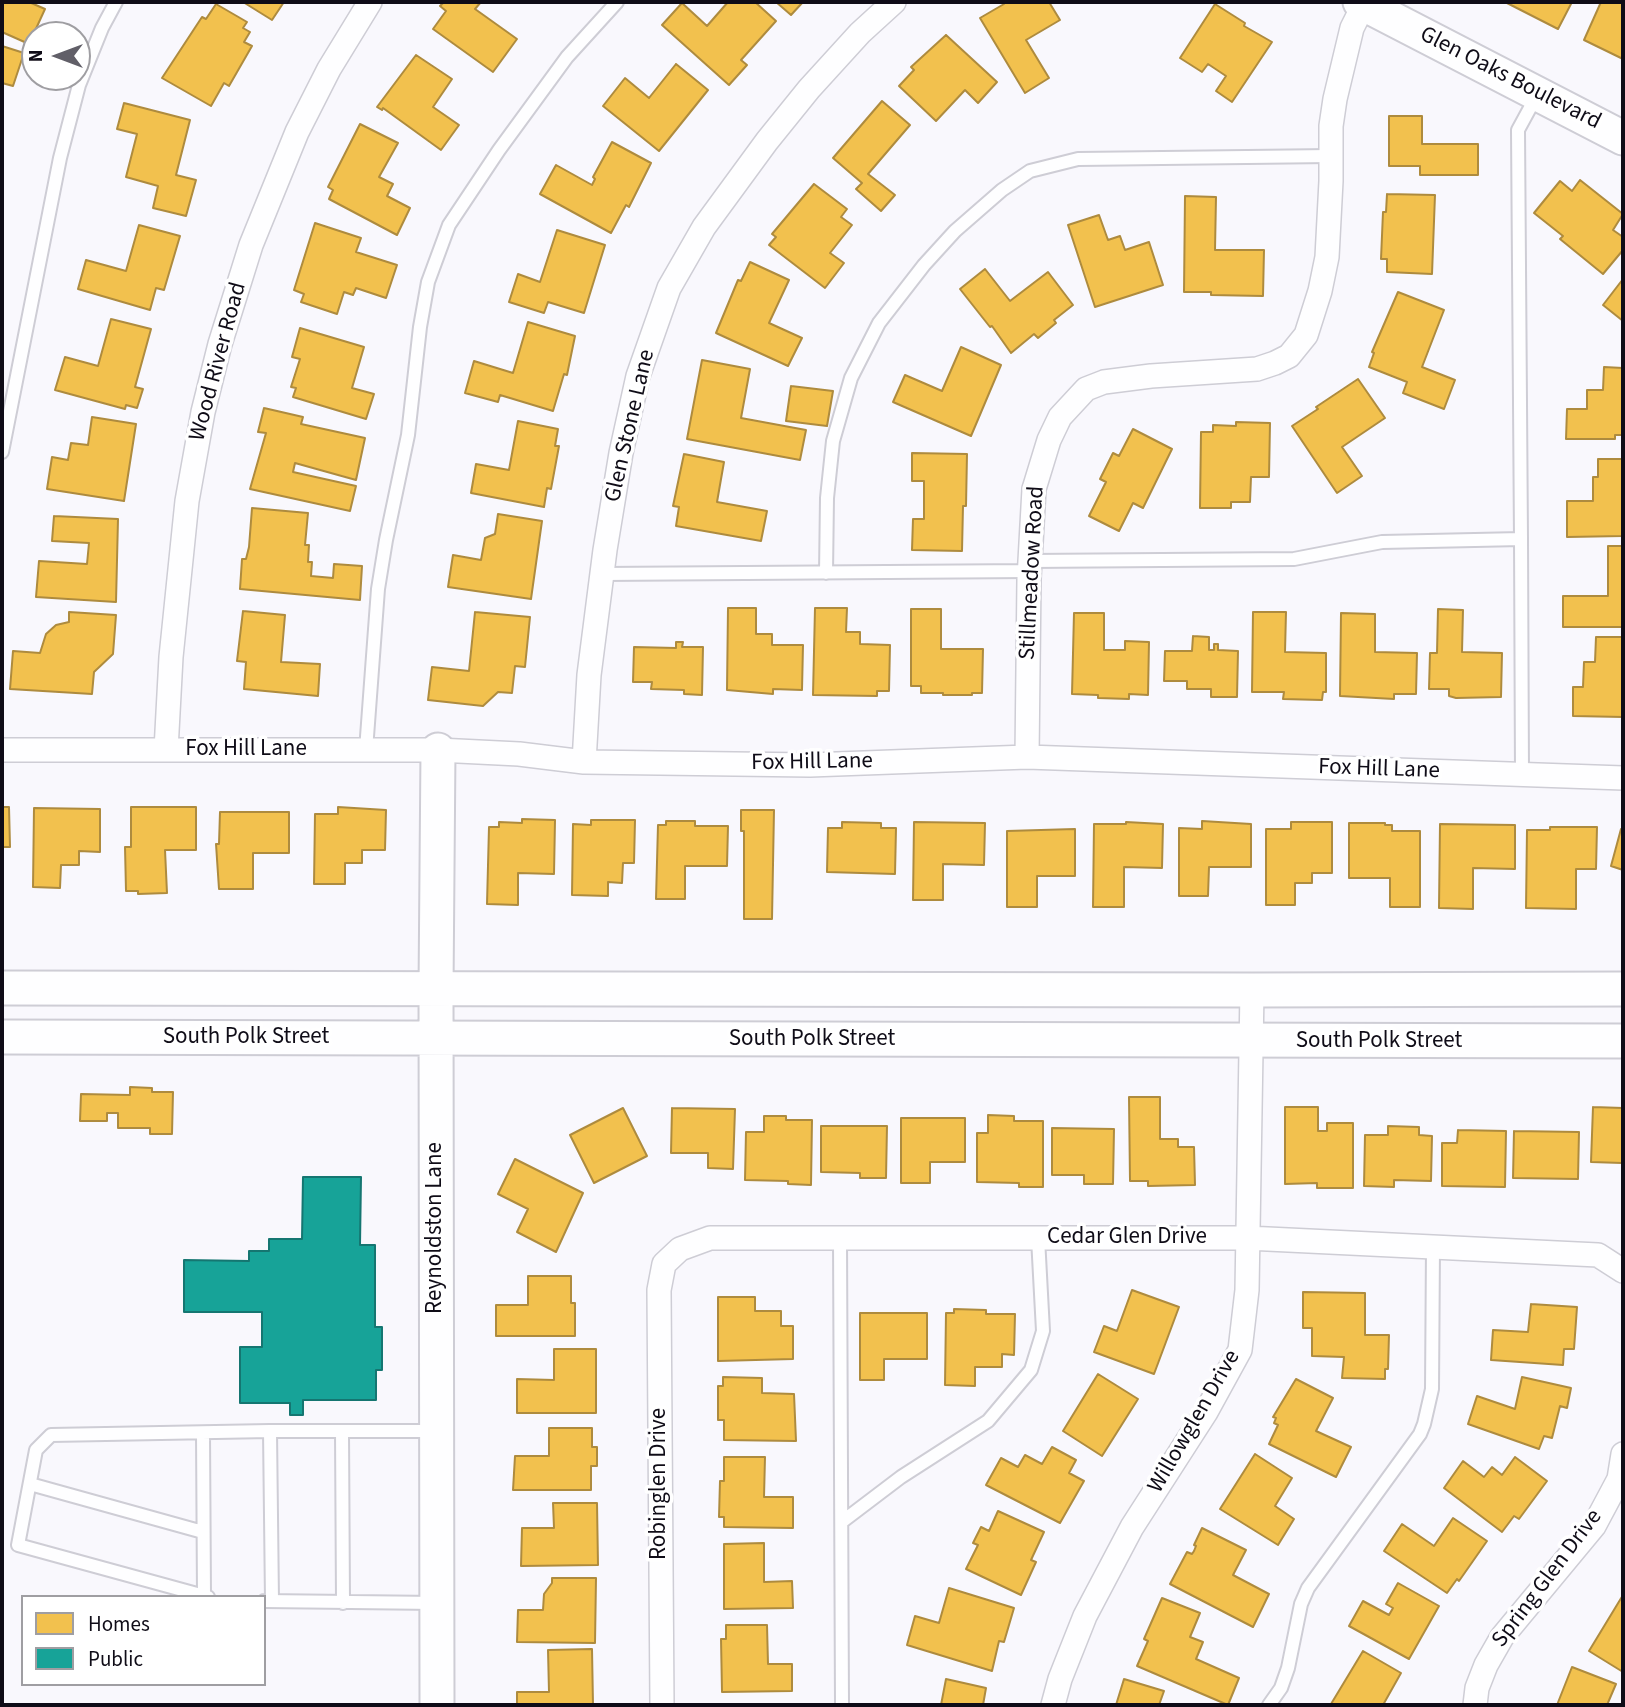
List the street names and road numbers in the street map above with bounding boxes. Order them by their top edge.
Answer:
street label: Glen Oaks Boulevard [1415,21,1605,137]
street label: Wood River Road [185,280,253,444]
street label: Glen Stone Lane [600,347,662,505]
street label: Stillmeadow Road [1015,485,1051,661]
street label: Fox Hill Lane [185,736,307,764]
street label: Fox Hill Lane [751,748,873,778]
street label: Fox Hill Lane [1318,754,1440,786]
street label: South Polk Street [163,1024,329,1052]
street label: South Polk Street [729,1026,895,1054]
street label: South Polk Street [1296,1028,1462,1056]
street label: Reynoldston Lane [422,1142,450,1314]
street label: Cedar Glen Drive [1047,1224,1207,1252]
street label: Willowglen Drive [1143,1346,1247,1498]
street label: Robinglen Drive [646,1408,674,1560]
street label: Spring Glen Drive [1487,1504,1609,1654]

